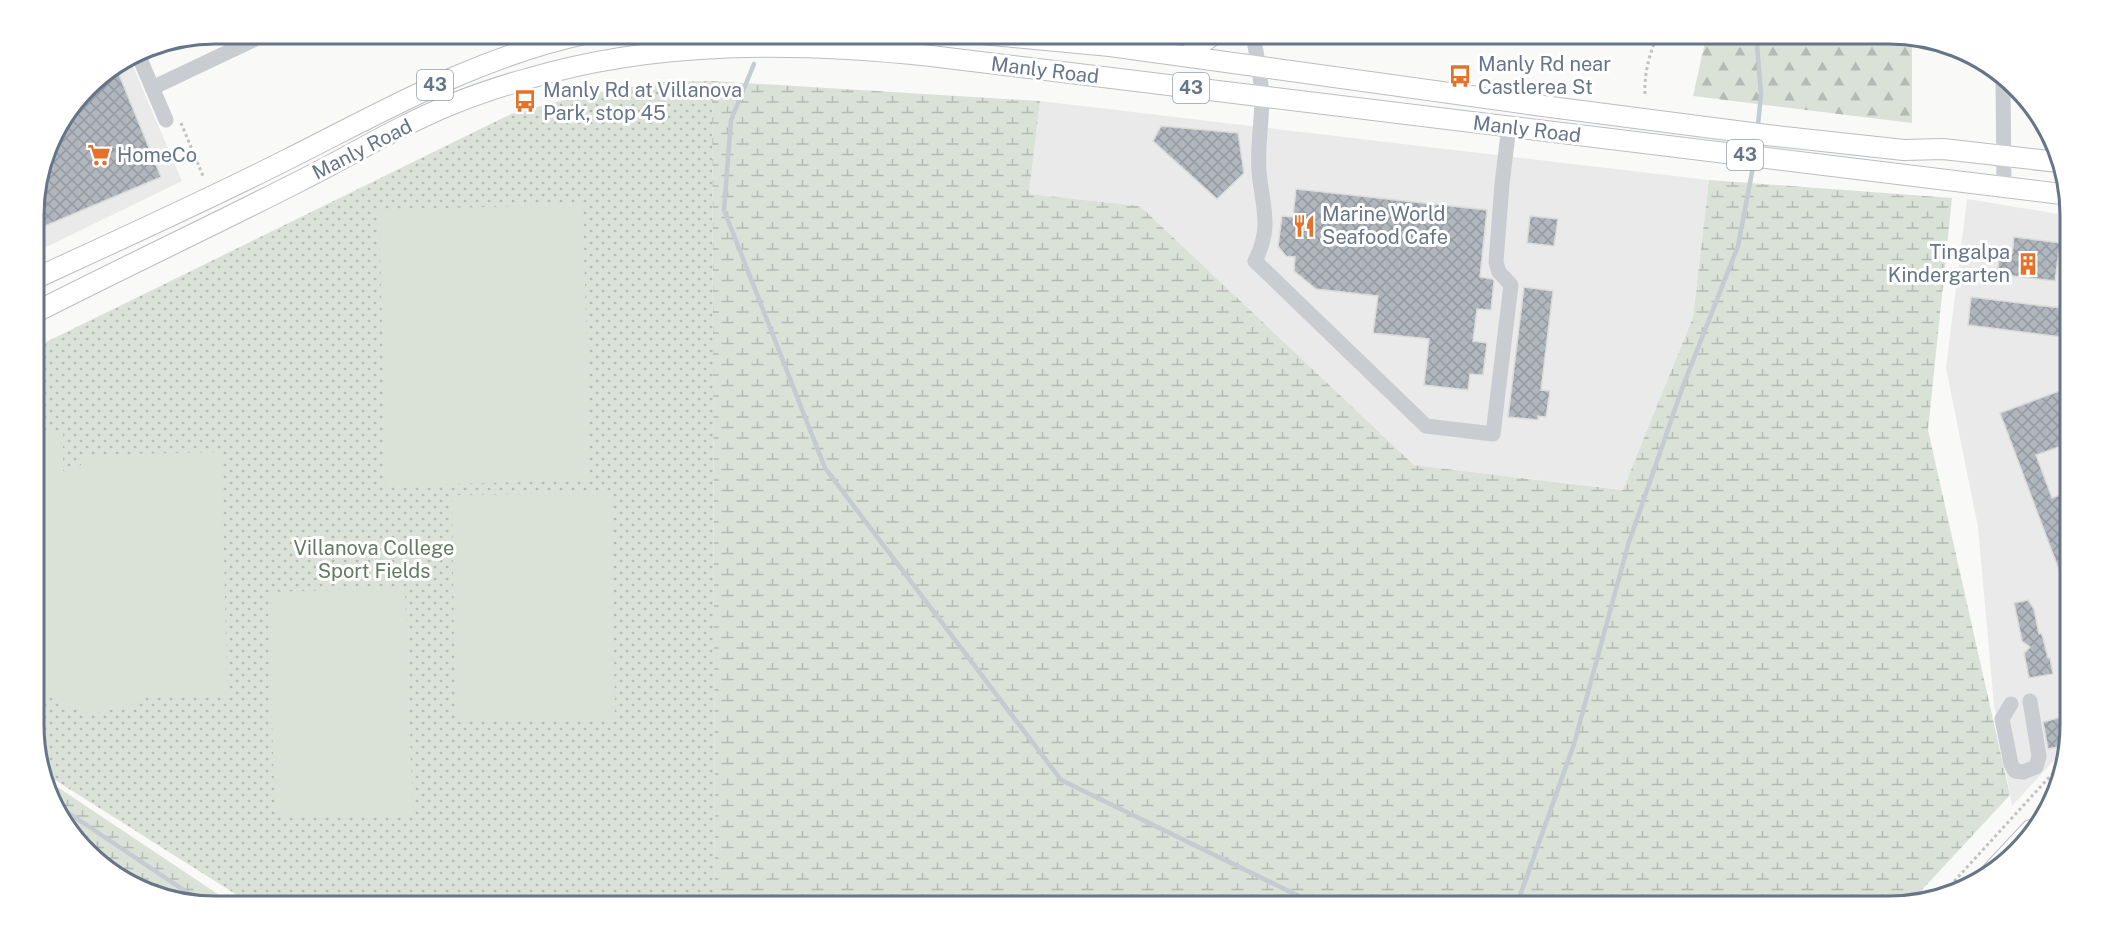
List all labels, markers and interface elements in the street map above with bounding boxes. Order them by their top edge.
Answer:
street label: Manly Road [990,51,1100,89]
place label: Manly Rd near Castlerea St [1478,52,1611,99]
bus stop icon: Manly Rd near Castlerea St [1447,63,1473,89]
road number: 43 [417,70,453,100]
road number: 43 [1173,73,1209,103]
place label: Manly Rd at Villanova Park, stop 45 [543,78,742,125]
bus stop icon: Manly Rd at Villanova Park, stop 45 [512,88,538,114]
street label: Manly Road [1472,110,1582,148]
street label: Manly Road [308,114,416,184]
road number: 43 [1727,140,1763,170]
supermarket icon: HomeCo [86,142,112,168]
place label: HomeCo [117,143,197,167]
place label: Marine World Seafood Cafe [1322,202,1448,249]
restaurant icon: Marine World Seafood Cafe [1291,213,1317,239]
place label: Tingalpa Kindergarten [1888,240,2010,287]
building icon: Tingalpa Kindergarten [2015,251,2041,277]
park label: Villanova College Sport Fields [294,536,454,583]

